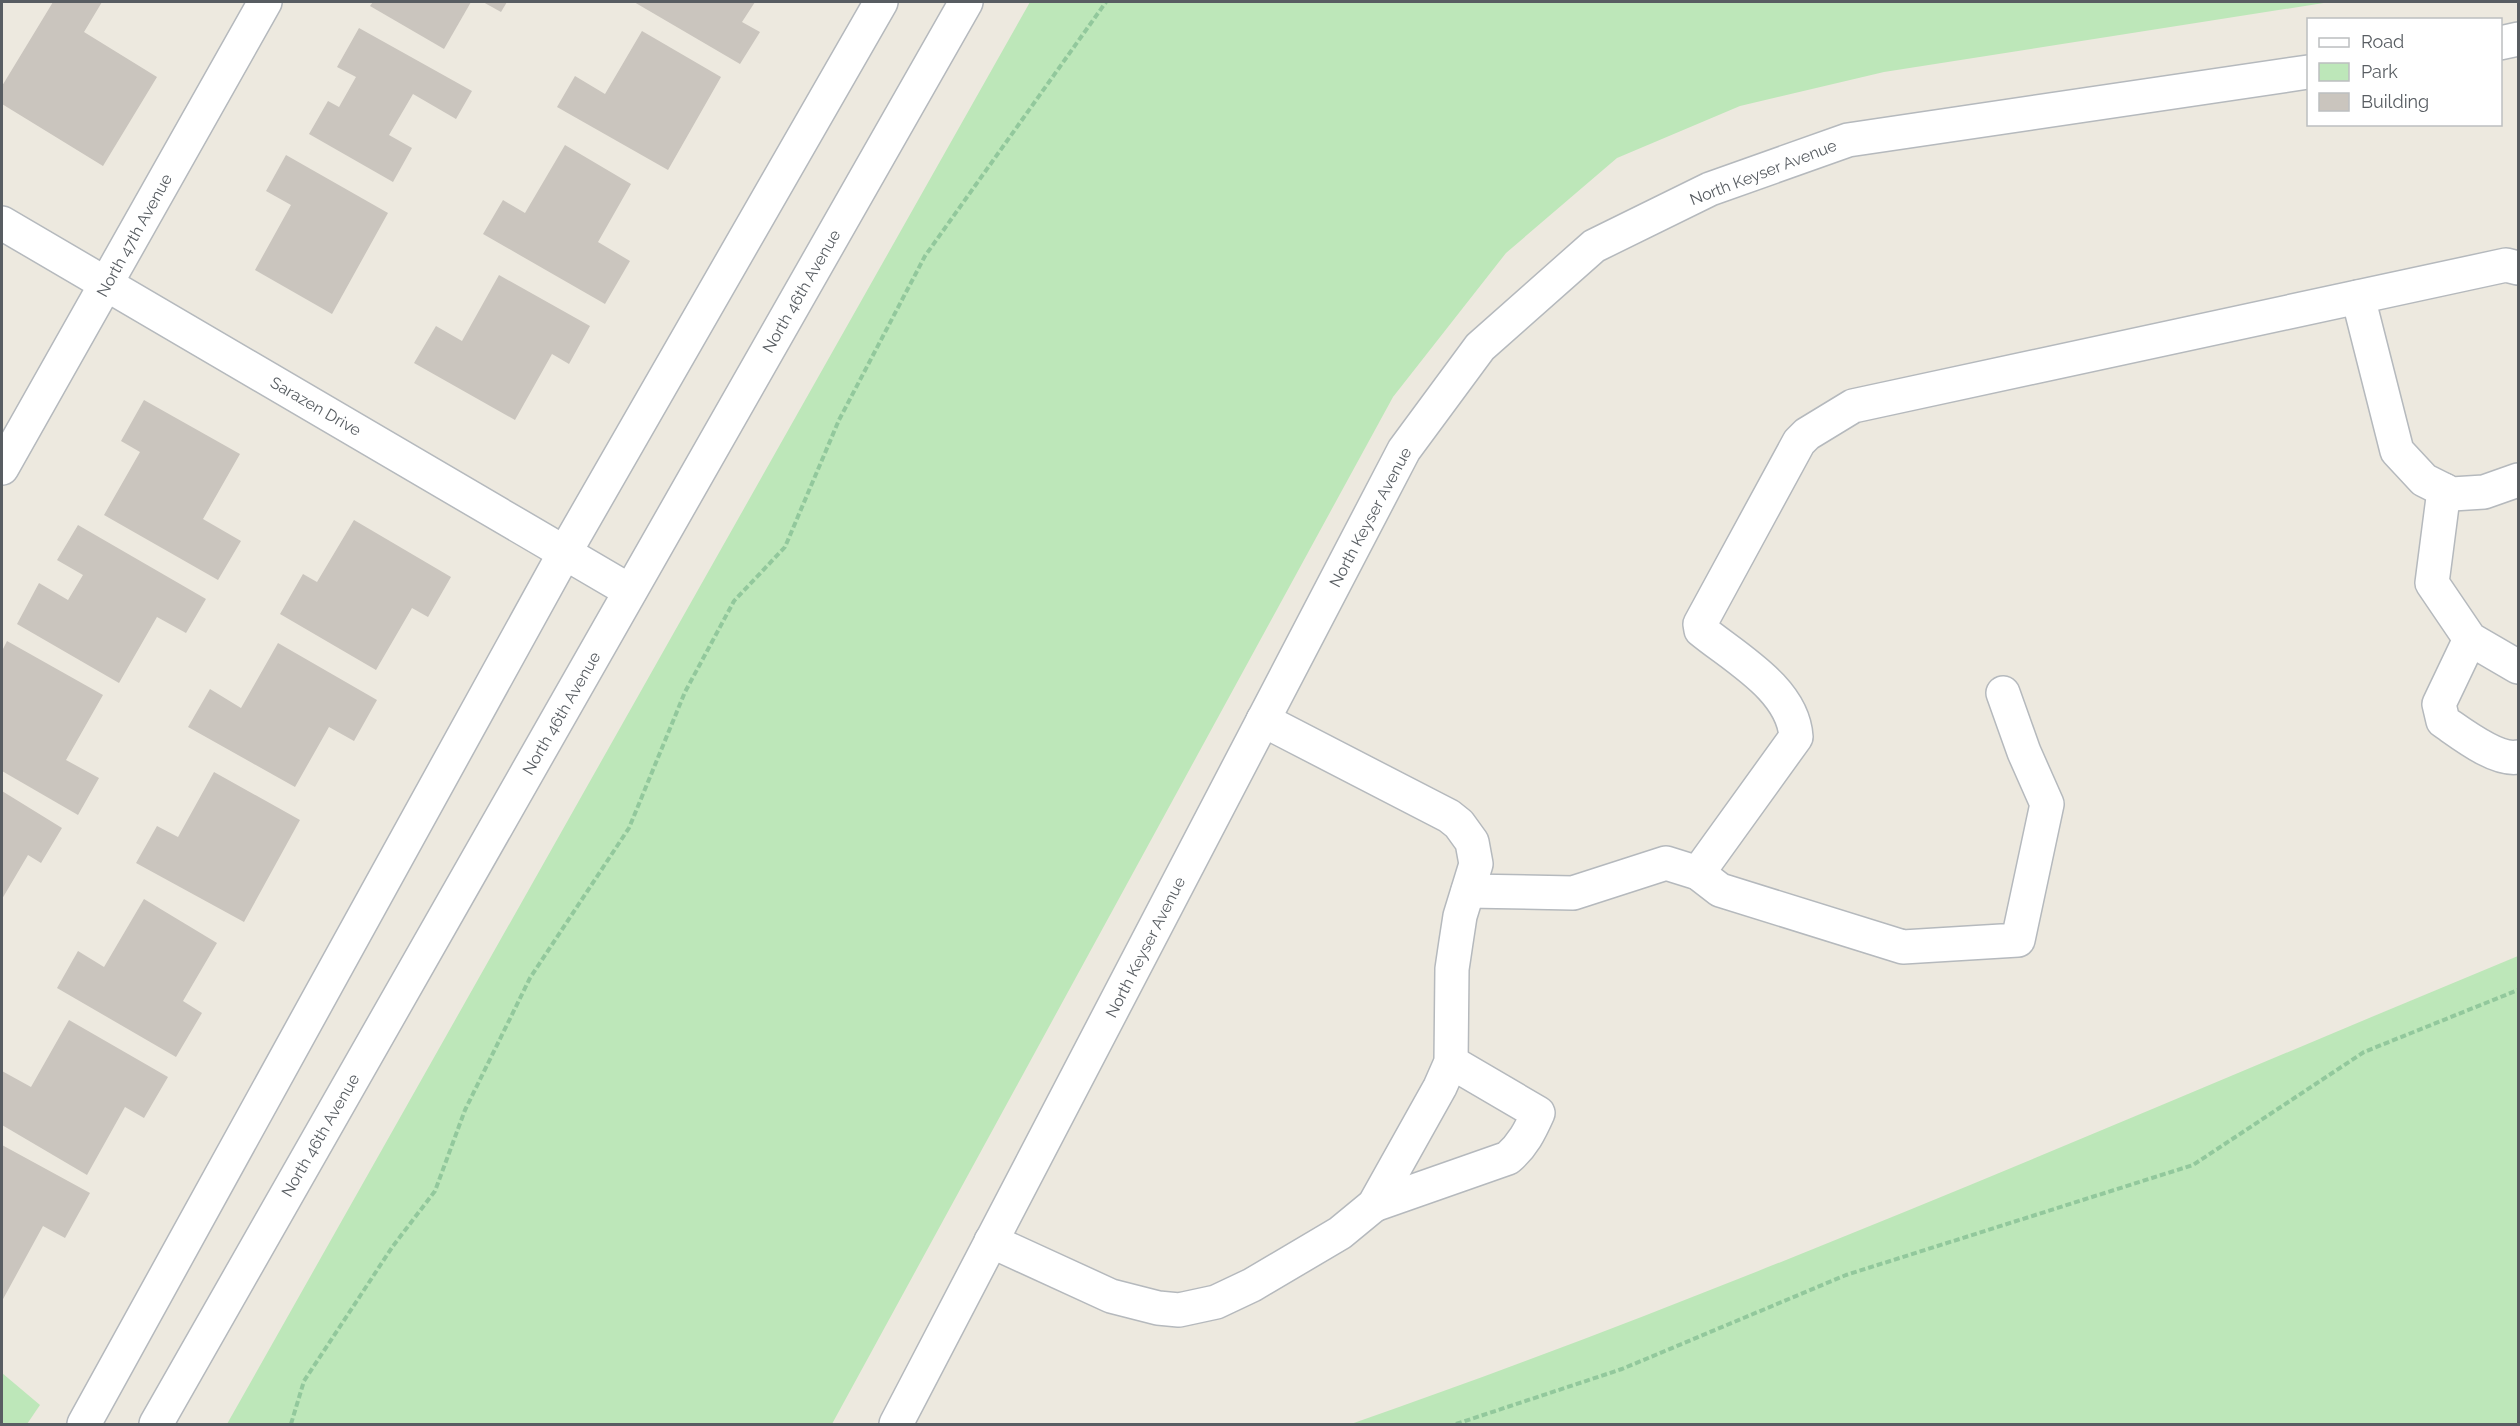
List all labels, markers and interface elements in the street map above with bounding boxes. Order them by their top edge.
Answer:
legend [2307,18,2502,126]
text: Road [2361,31,2404,52]
text: Park [2361,61,2398,82]
text: Building [2361,91,2429,112]
street label: North Keyser Avenue [1687,136,1839,209]
street label: North 47th Avenue [93,170,176,300]
street label: North 46th Avenue [758,226,844,356]
street label: Sarazen Drive [267,373,364,440]
street label: North Keyser Avenue [1326,444,1415,590]
street label: North 46th Avenue [518,648,604,778]
street label: North Keyser Avenue [1102,874,1189,1021]
street label: North 46th Avenue [277,1070,363,1200]

